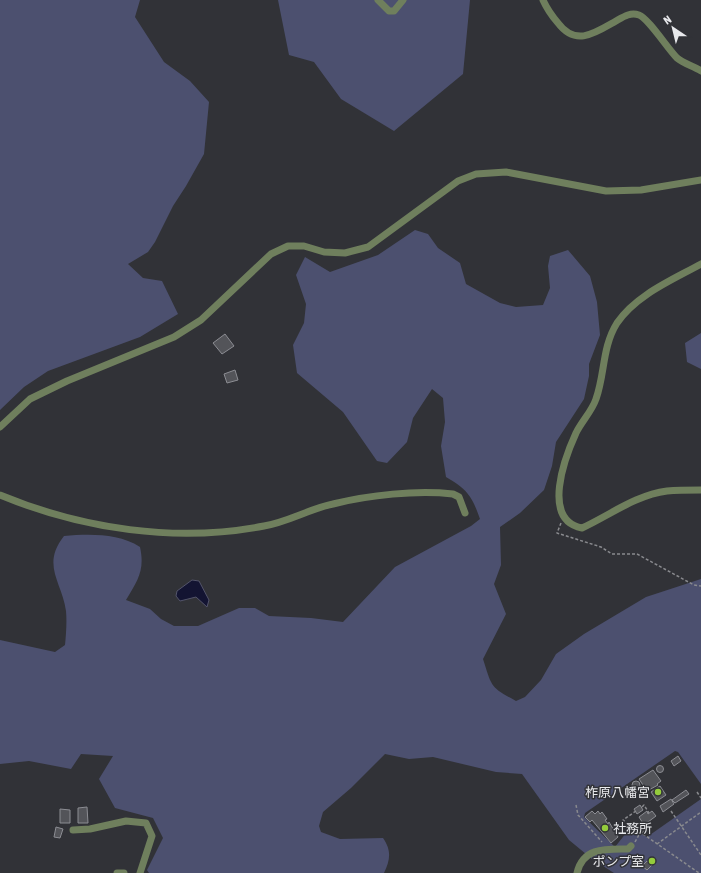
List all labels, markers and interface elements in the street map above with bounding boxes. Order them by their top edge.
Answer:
north arrow [653,8,693,48]
text: N [661,13,673,27]
place label: 柞原八幡宮 [585,785,650,800]
marker: 柞原八幡宮 [653,787,663,797]
place label: 社務所 [613,821,652,836]
marker: 社務所 [600,823,610,833]
place label: ポンプ室 [592,854,644,869]
marker: ポンプ室 [647,856,657,866]

